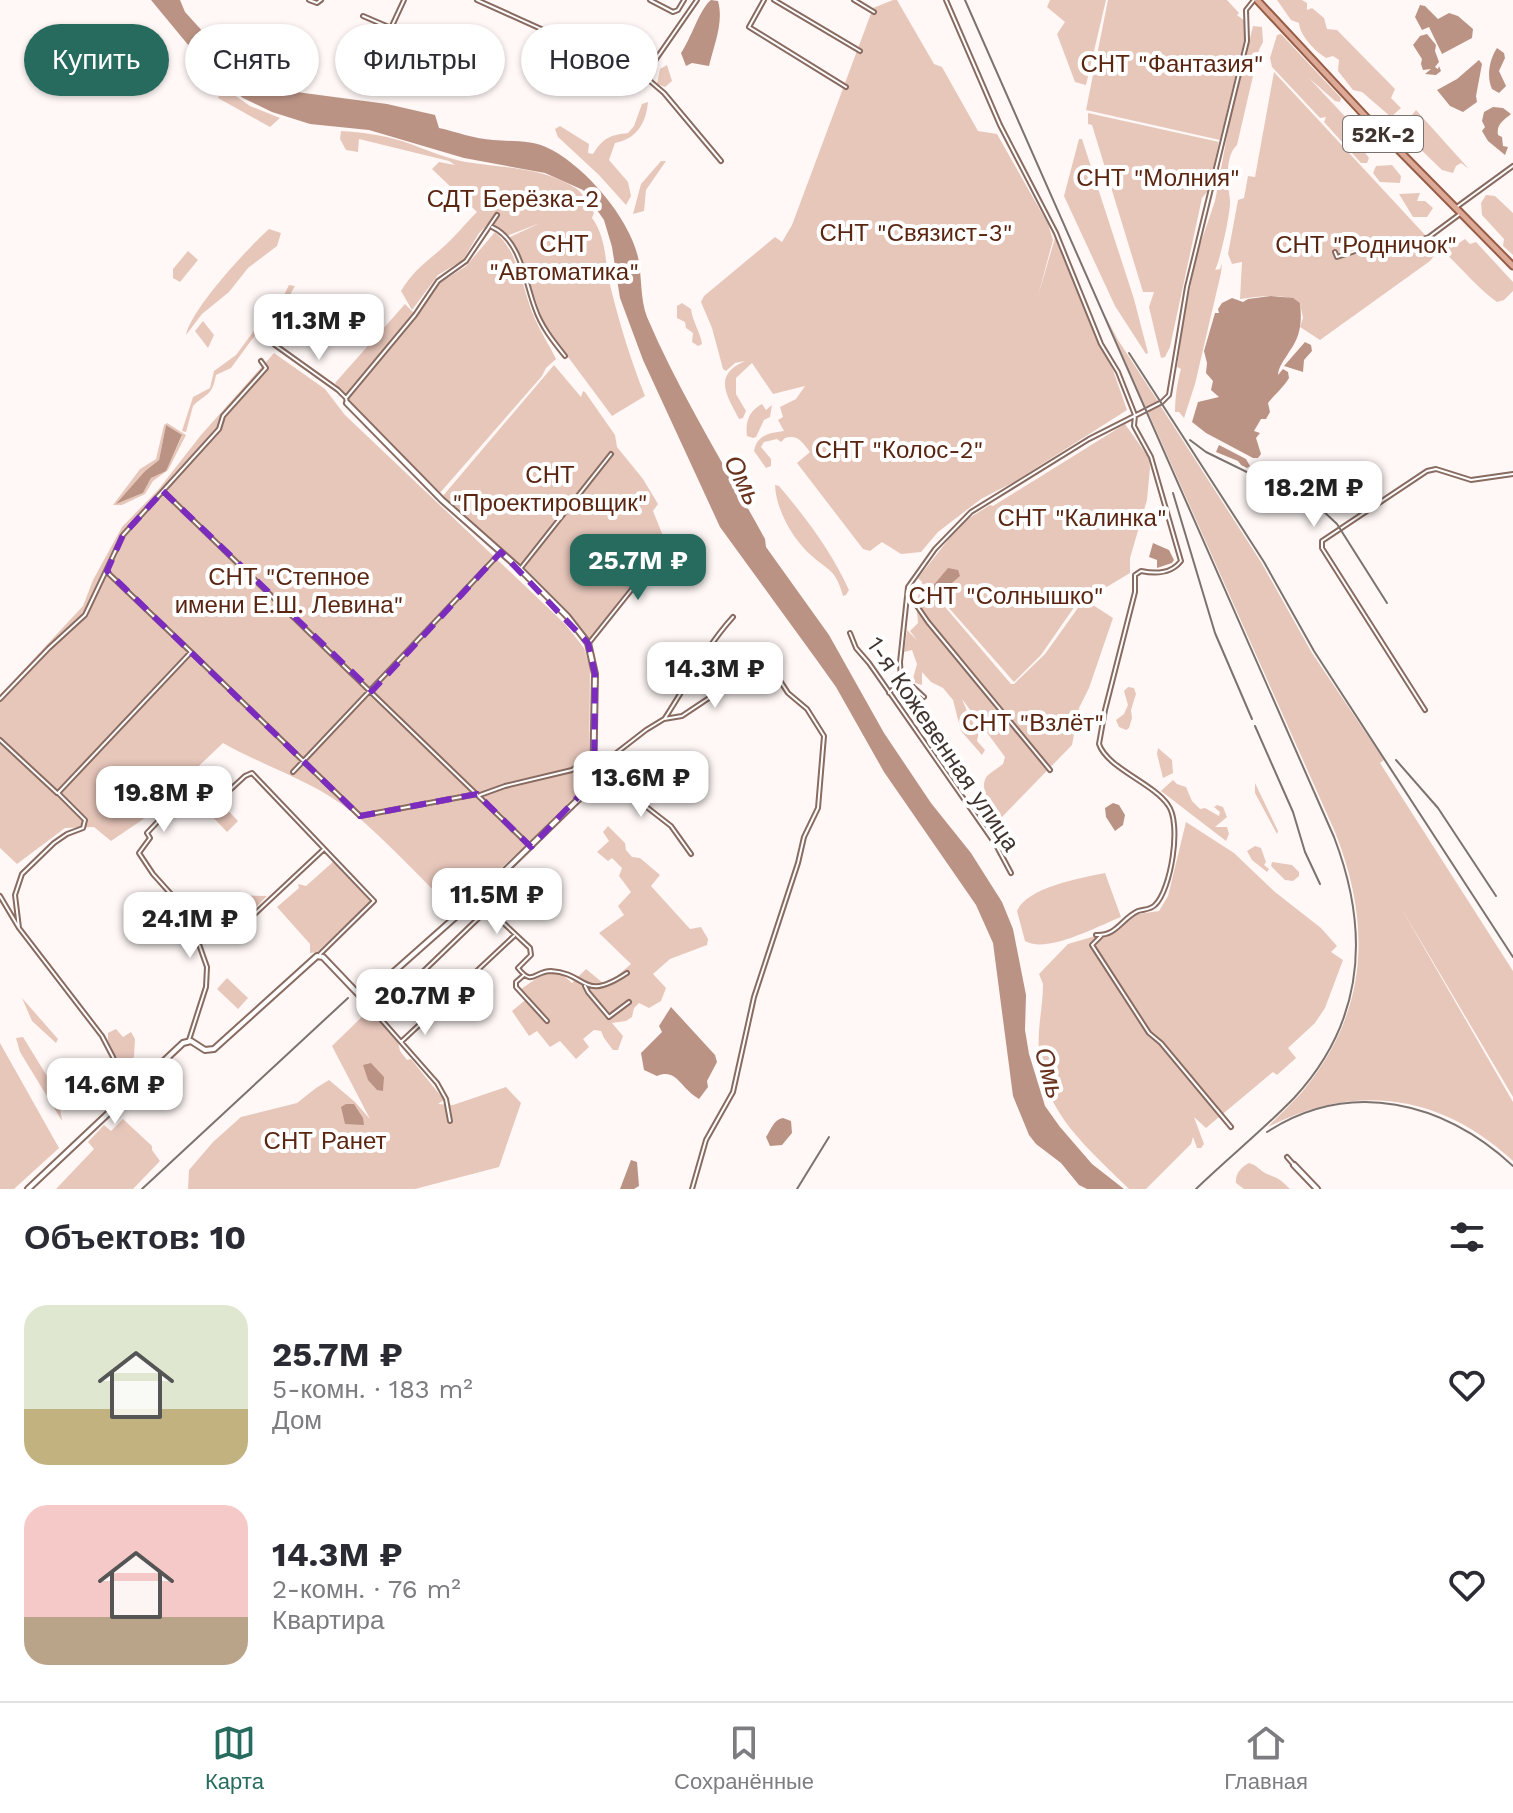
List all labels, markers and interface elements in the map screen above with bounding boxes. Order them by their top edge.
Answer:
chip: Купить [24,24,169,96]
chip: Снять [185,24,319,96]
chip: Фильтры [335,24,505,96]
chip: Новое [521,24,658,96]
park label: СНТ "Фантазия" [1081,50,1263,78]
road number: 52К-2 [1343,116,1423,152]
park label: СНТ "Молния" [1076,164,1240,192]
park label: СДТ Берёзка-2 [427,185,599,213]
park label: СНТ "Связист-3" [820,219,1012,247]
park label: СНТ "Автоматика" [489,230,639,286]
park label: СНТ "Родничок" [1275,231,1457,259]
pin: 11.3M ₽ [245,294,393,362]
text: 11.3M ₽ [272,305,366,335]
park label: СНТ "Колос-2" [815,436,983,464]
water label: Омь [718,450,768,510]
park label: СНТ "Проектировщик" [453,461,647,517]
pin: 18.2M ₽ [1240,461,1388,529]
text: 18.2M ₽ [1264,472,1364,502]
park label: СНТ "Калинка" [997,504,1167,532]
pin: 25.7M ₽ [564,534,712,602]
text: 25.7M ₽ [588,545,688,575]
park label: СНТ "Степное имени Е.Ш. Левина" [175,563,403,619]
park label: СНТ "Солнышко" [909,582,1103,610]
street label: 1-я Кожевенная улица [861,632,1025,857]
pin: 14.3M ₽ [641,642,789,710]
text: 14.3M ₽ [665,653,765,683]
park label: СНТ "Взлёт" [962,709,1104,737]
pin: 13.6M ₽ [567,751,715,819]
text: 13.6M ₽ [591,762,691,792]
pin: 19.8M ₽ [90,766,238,834]
text: 19.8M ₽ [114,777,214,807]
pin: 11.5M ₽ [423,868,571,936]
text: 11.5M ₽ [450,879,544,909]
pin: 24.1M ₽ [116,892,264,960]
text: 24.1M ₽ [142,903,238,933]
pin: 20.7M ₽ [351,969,499,1037]
text: 20.7M ₽ [374,980,476,1010]
water label: Омь [1029,1044,1071,1102]
pin: 14.6M ₽ [41,1058,189,1126]
text: 14.6M ₽ [65,1069,165,1099]
park label: СНТ Ранет [264,1127,386,1155]
icon: filters [1445,1215,1489,1259]
text: Объектов: 10 [24,1217,246,1257]
text: 25.7M ₽ [272,1334,403,1374]
icon: home [88,1337,184,1433]
icon: heart [1445,1363,1489,1407]
text: 5-комн. · 183 m² [272,1374,473,1404]
text: Дом [272,1405,322,1435]
text: 14.3M ₽ [272,1534,403,1574]
icon: home [88,1537,184,1633]
icon: heart [1445,1563,1489,1607]
text: 2-комн. · 76 m² [272,1574,461,1604]
text: Квартира [272,1605,384,1635]
tab: Карта [205,1721,264,1795]
tab: Сохранённые [674,1721,814,1795]
tab: Главная [1224,1721,1308,1795]

